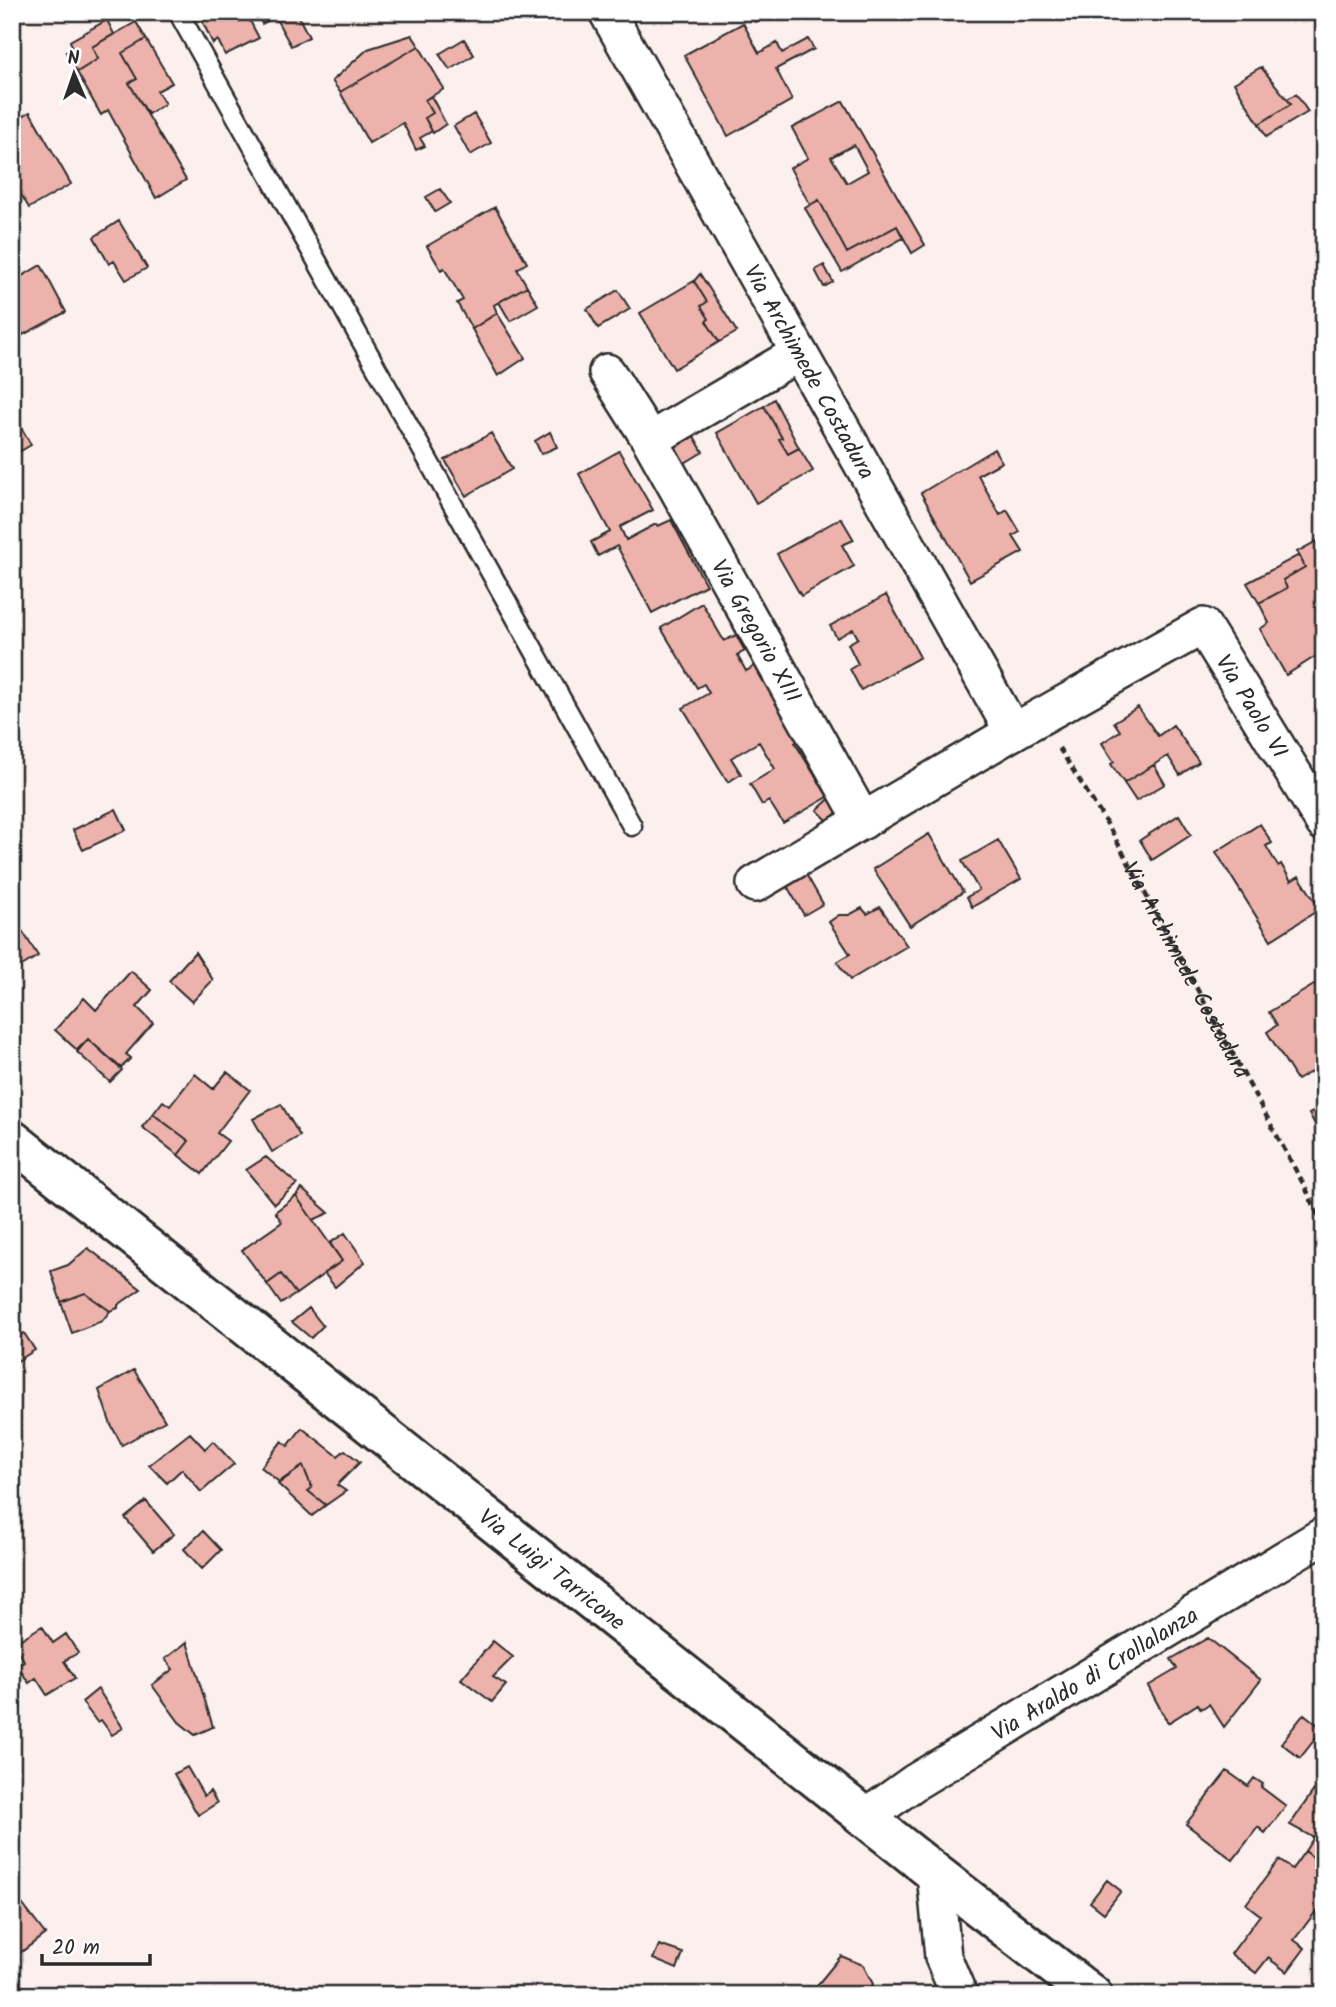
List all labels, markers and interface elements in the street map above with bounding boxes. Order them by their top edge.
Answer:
north arrow [38,38,108,108]
text: N [67,44,80,74]
street label: Via Archimede Costadura [733,259,883,487]
street label: Via Gregorio XIII [700,553,810,710]
street label: Via Paolo VI [1205,648,1296,766]
street label: Via Archimede Costadura [1111,856,1259,1086]
street label: Via Luigi Tarricone [470,1501,633,1641]
street label: Via Araldo di Crollalanza [985,1599,1206,1752]
scale bar [42,1923,150,1967]
text: 20 m [52,1932,100,1965]

